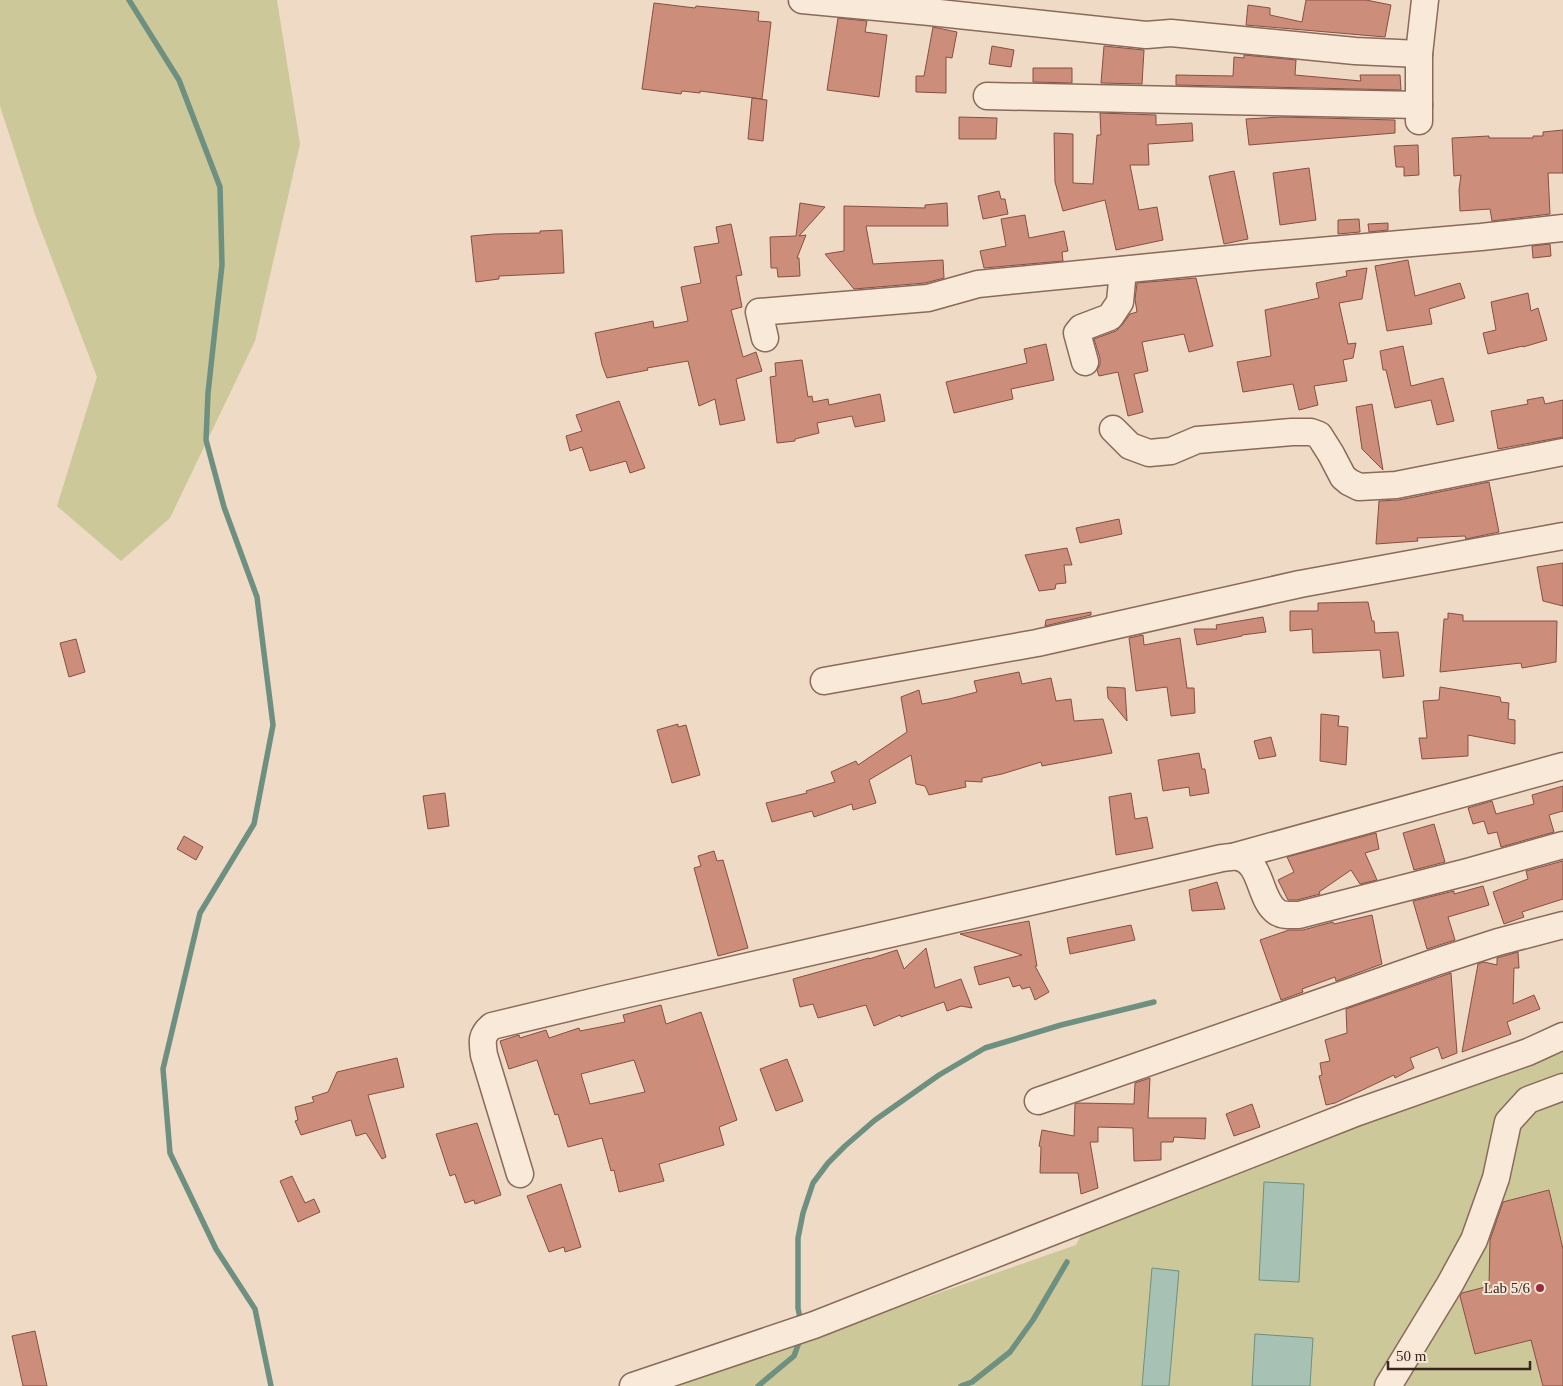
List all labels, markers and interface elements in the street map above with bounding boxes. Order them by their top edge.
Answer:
place label: Lab 5/6 [1484,1280,1530,1296]
marker: Lab 5/6 [1534,1282,1546,1294]
scale bar [1388,1338,1530,1370]
text: 50 m [1396,1348,1427,1364]

